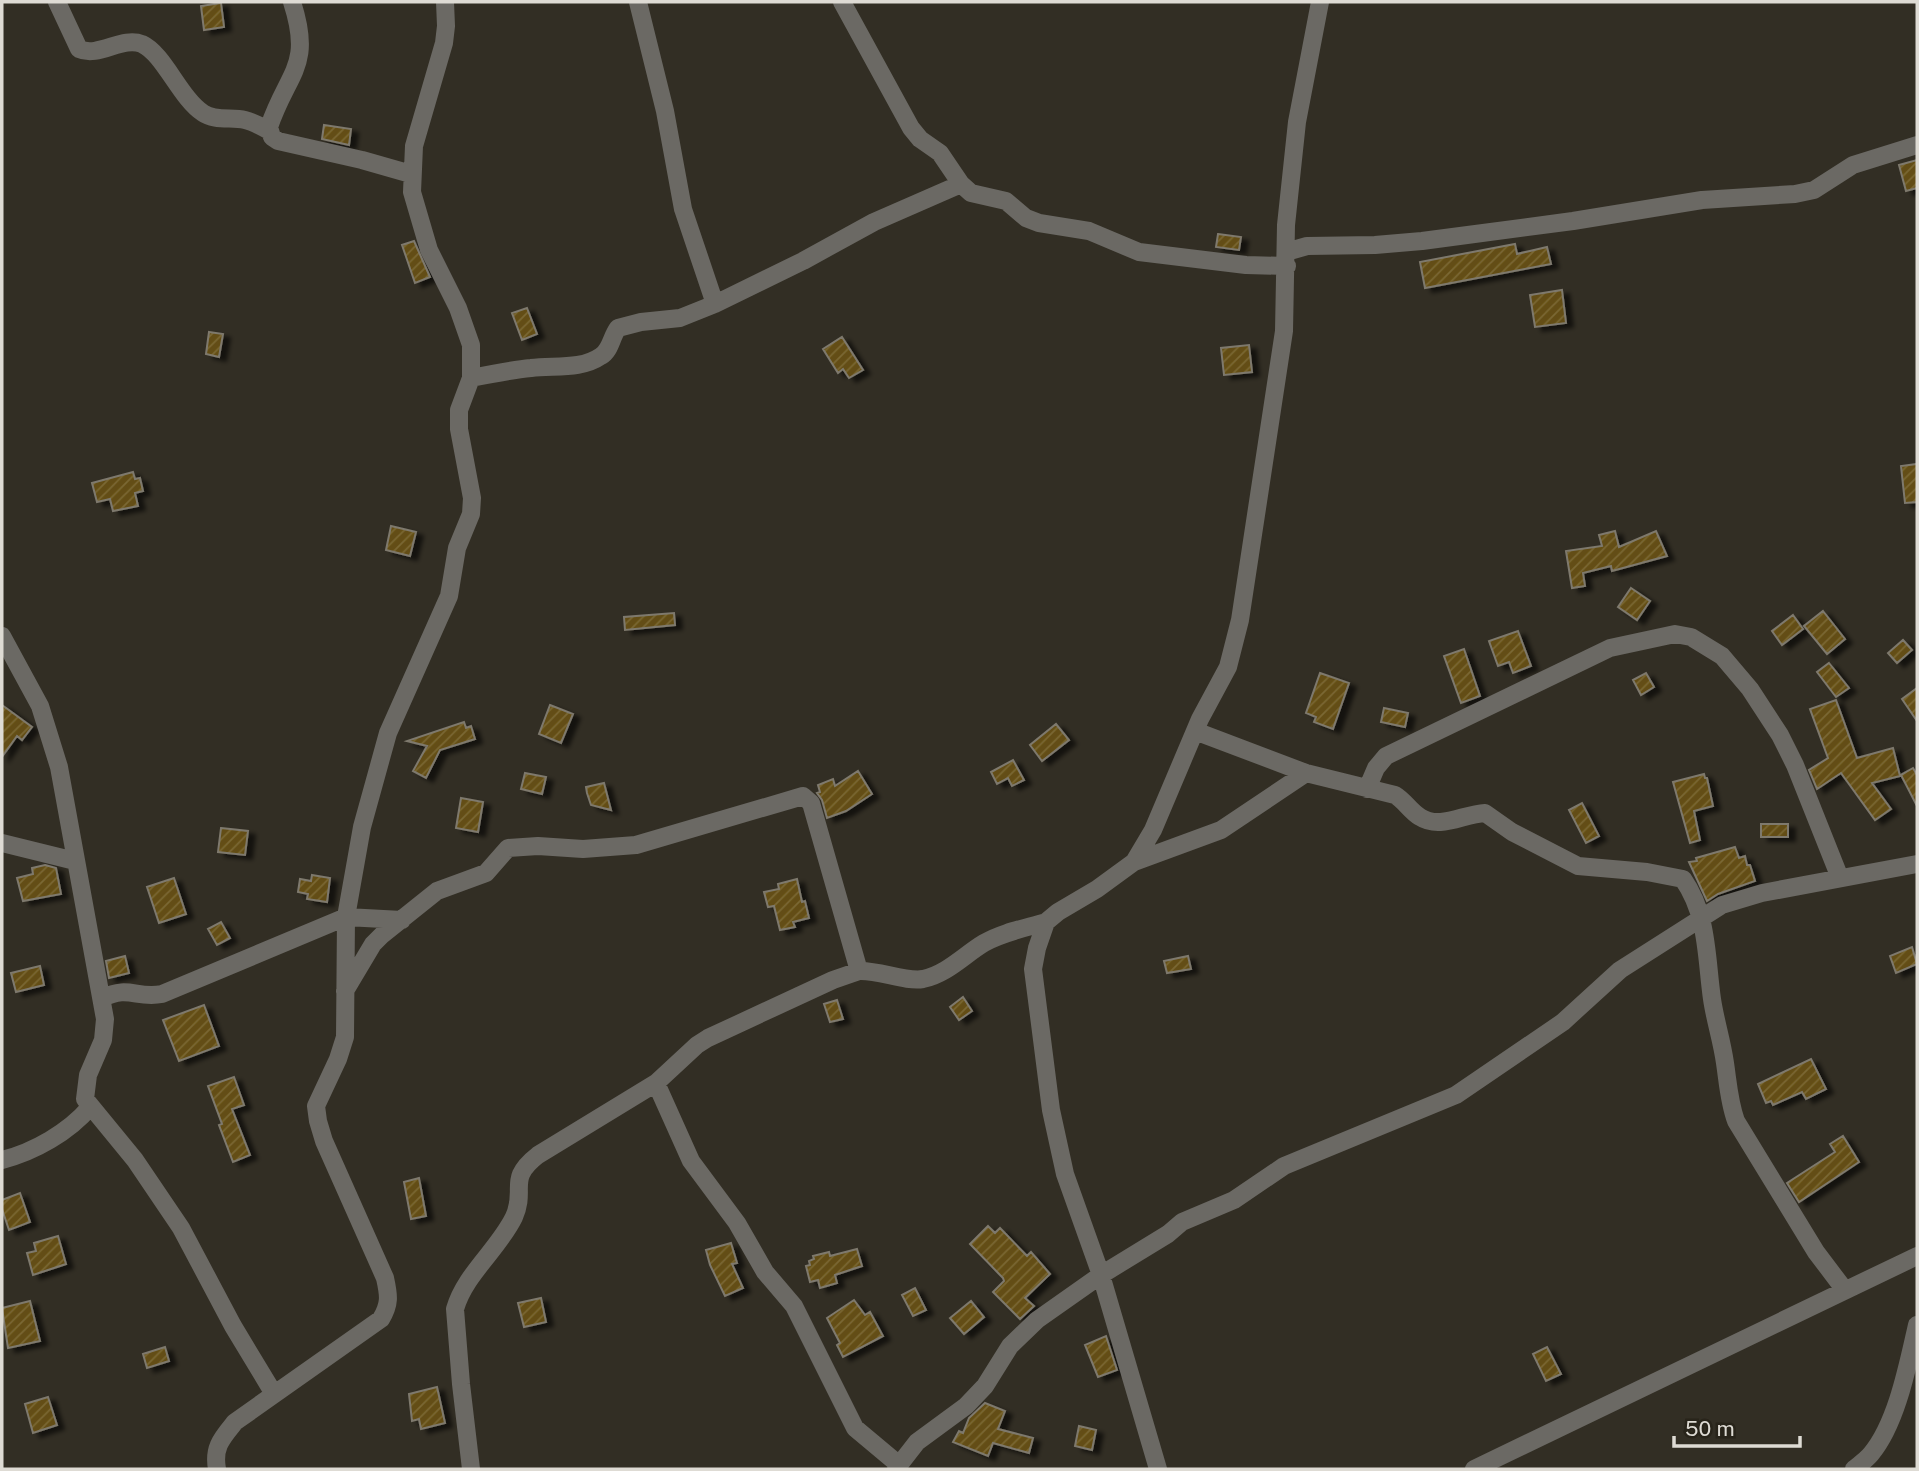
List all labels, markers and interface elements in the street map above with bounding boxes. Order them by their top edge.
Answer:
scale bar [1674,1404,1800,1448]
text: 50 m [1685,1416,1735,1441]

